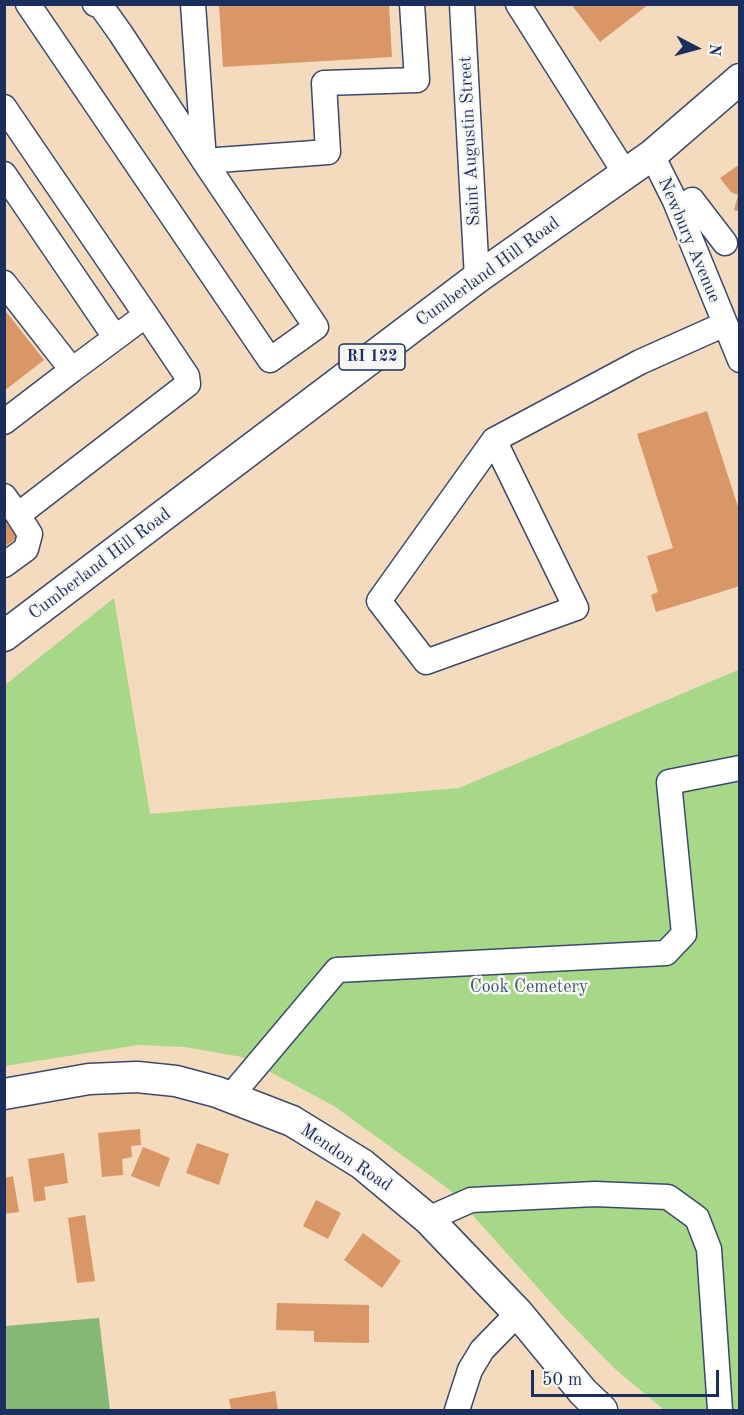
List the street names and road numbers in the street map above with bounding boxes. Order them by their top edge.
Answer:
street label: Saint Augustin Street [455,56,485,226]
street label: Newbury Avenue [653,174,725,306]
street label: Cumberland Hill Road [412,213,564,331]
road number: RI 122 [339,344,405,370]
street label: Cumberland Hill Road [25,503,175,625]
street label: Mendon Road [296,1119,396,1197]

